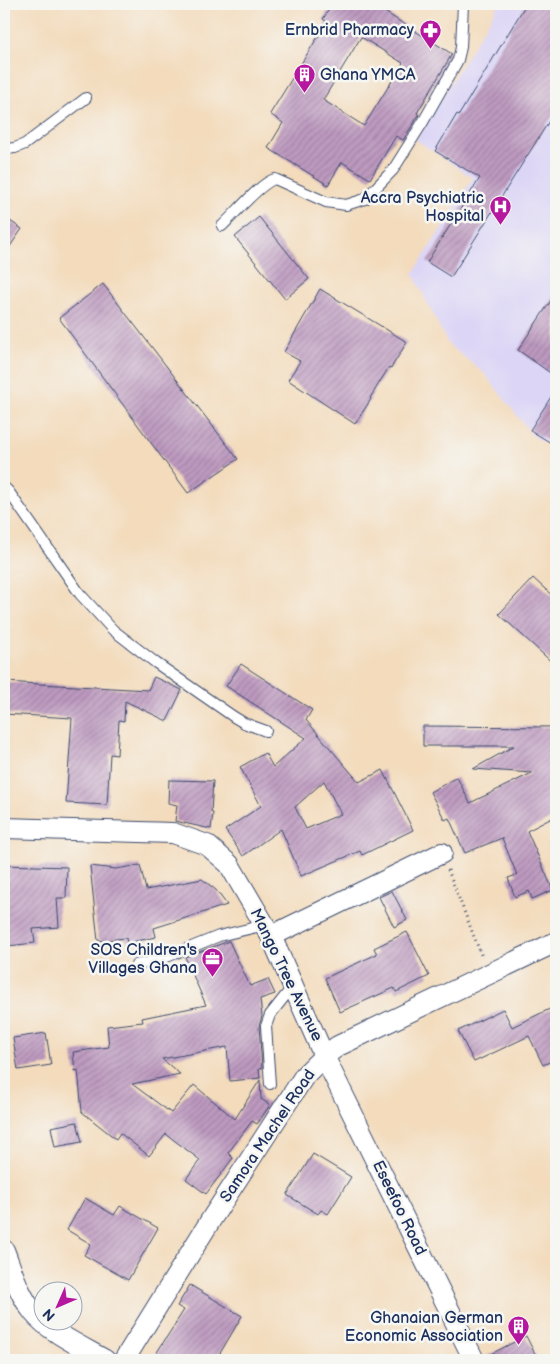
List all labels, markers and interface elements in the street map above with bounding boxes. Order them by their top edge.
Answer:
pharmacy icon: Ernbrid Pharmacy [418,18,442,49]
place label: Ernbrid Pharmacy [285,21,415,40]
building icon: Ghana YMCA [292,63,316,94]
place label: Ghana YMCA [320,66,416,85]
place label: Accra Psychiatric Hospital [361,189,484,226]
hospital icon: Accra Psychiatric Hospital [488,195,512,226]
street label: Mango Tree Avenue [246,906,327,1045]
place label: SOS Children's Villages Ghana [88,941,197,978]
office icon: SOS Children's Villages Ghana [201,947,225,978]
street label: Samora Machel Road [216,1066,320,1206]
street label: Eseefoo Road [368,1158,430,1258]
north arrow [32,1282,82,1332]
text: N [39,1305,59,1325]
place label: Ghanaian German Economic Association [345,1309,503,1346]
building icon: Ghanaian German Economic Association [507,1315,531,1346]

